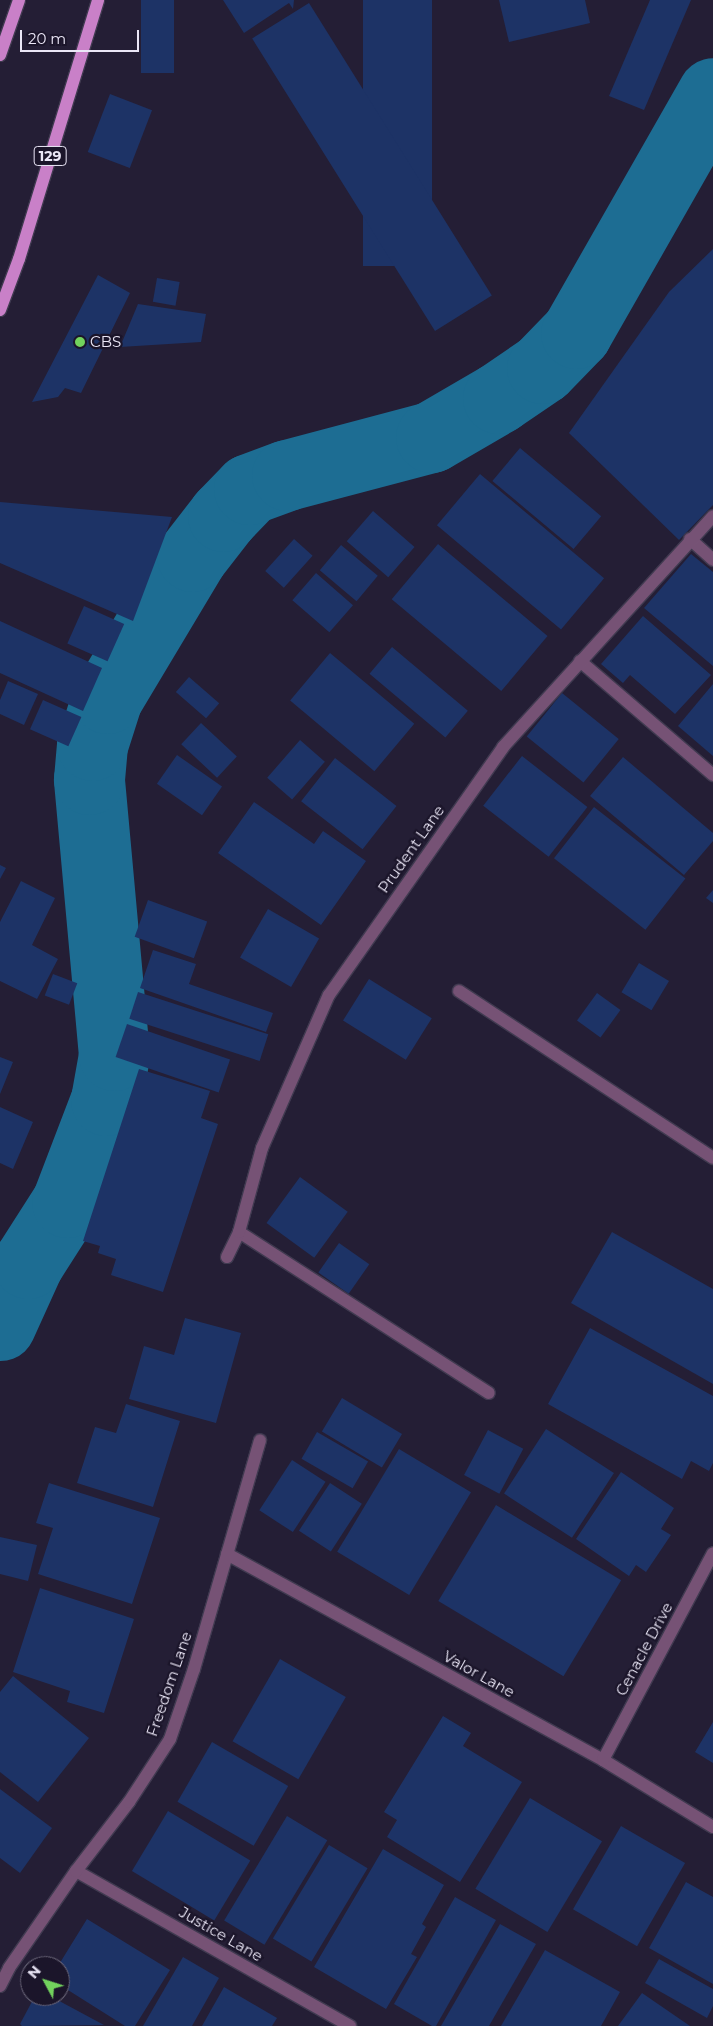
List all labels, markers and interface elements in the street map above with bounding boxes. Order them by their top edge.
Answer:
scale bar [22,20,141,52]
text: 20 m [28,29,66,48]
road number: 129 [32,144,68,168]
place label: CBS [90,333,121,351]
marker: CBS [74,336,86,348]
street label: Prudent Lane [374,802,448,896]
street label: Cenacle Drive [612,1599,676,1699]
street label: Freedom Lane [143,1629,195,1739]
street label: Valor Lane [440,1647,518,1701]
street label: Justice Lane [176,1903,266,1965]
north arrow [20,1956,70,2006]
text: N [24,1962,45,1982]

